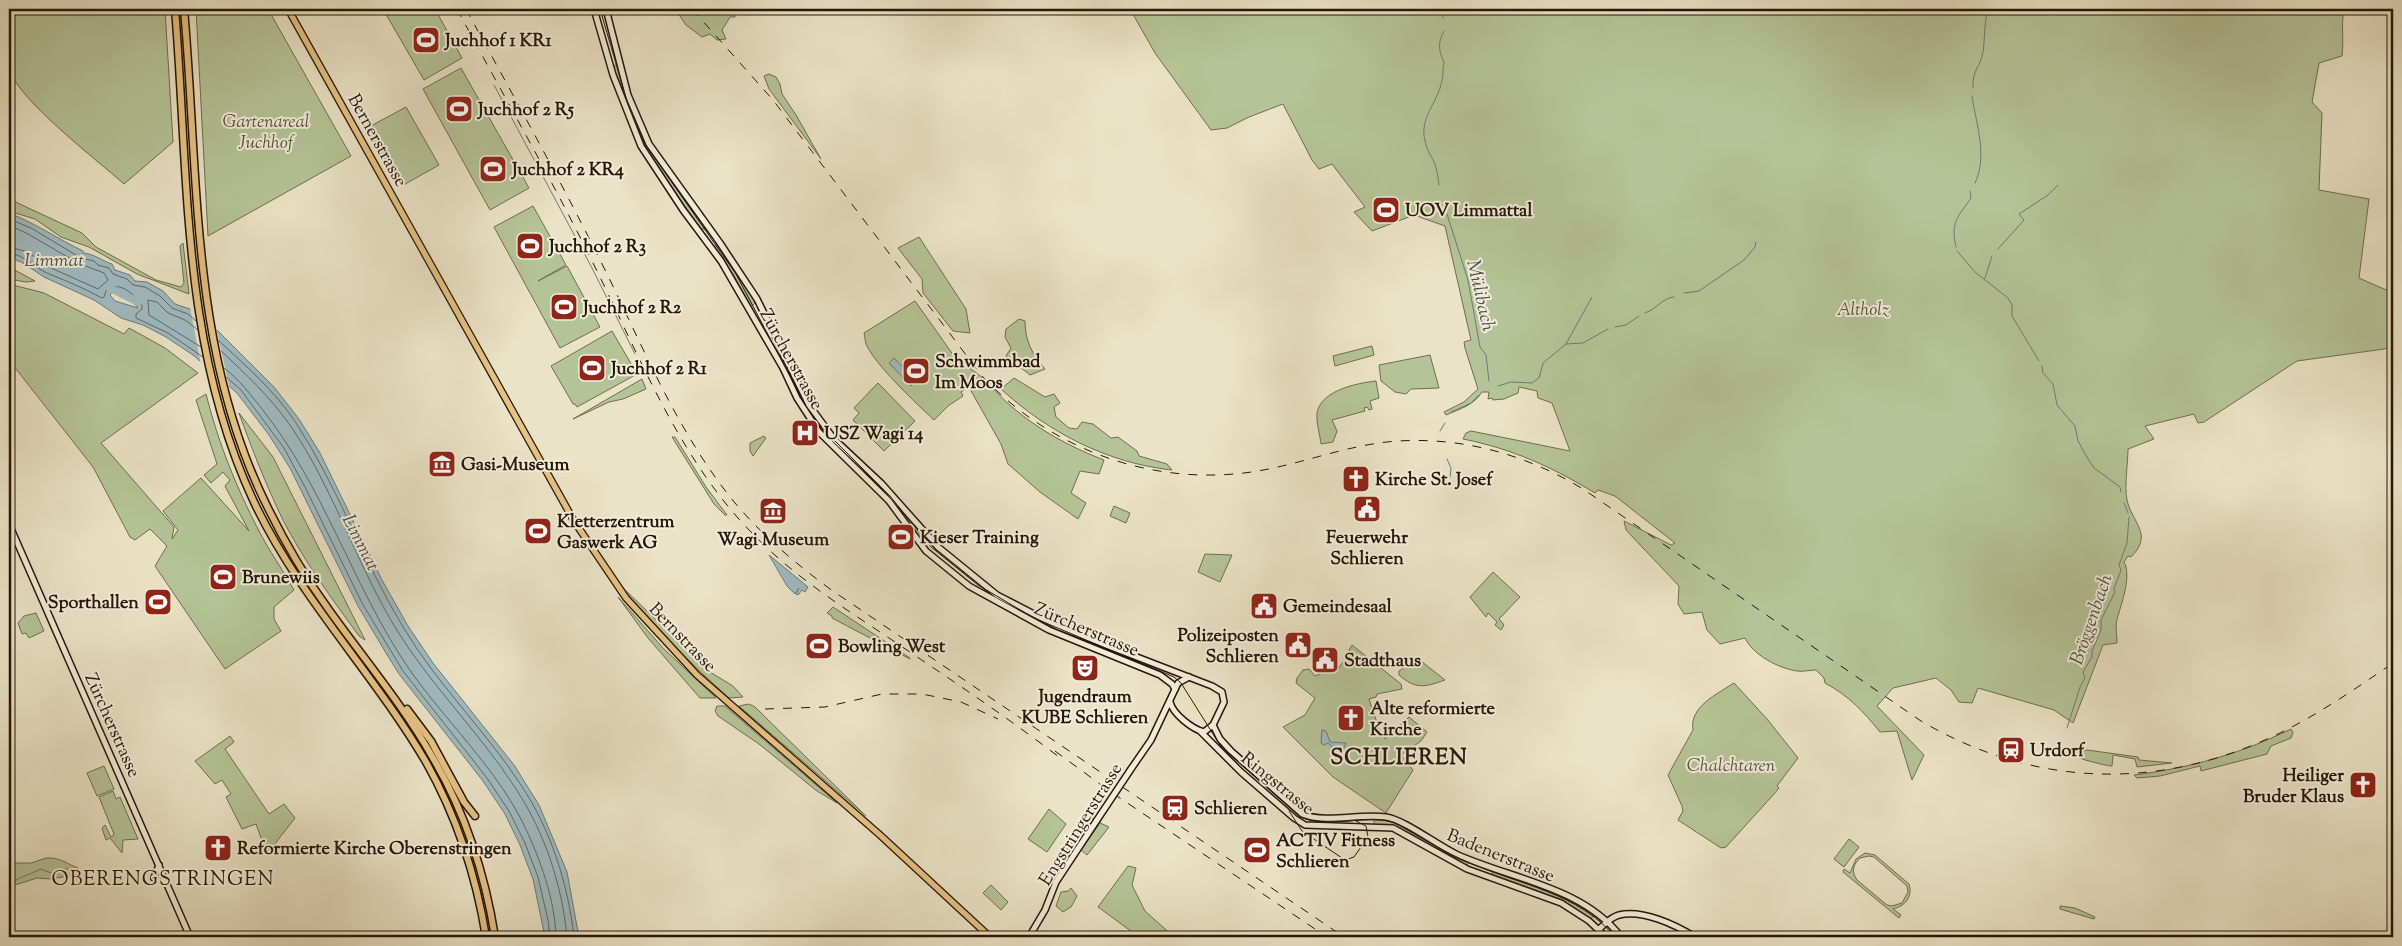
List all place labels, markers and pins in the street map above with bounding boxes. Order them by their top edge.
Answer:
sports icon: Juchhof 1 KR1 [411,25,441,55]
place label: Juchhof 1 KR1 [443,29,552,55]
sports icon: Juchhof 2 R5 [444,94,474,124]
place label: Juchhof 2 R5 [476,98,575,124]
sports icon: Juchhof 2 KR4 [478,154,508,184]
place label: Juchhof 2 KR4 [510,158,624,184]
sports icon: UOV Limmattal [1371,195,1401,225]
place label: UOV Limmattal [1405,199,1533,225]
sports icon: Juchhof 2 R3 [515,231,545,261]
place label: Juchhof 2 R3 [547,235,646,261]
sports icon: Juchhof 2 R2 [549,292,579,322]
place label: Juchhof 2 R2 [581,296,682,322]
place label: Schwimmbad Im Moos [935,350,1041,397]
sports icon: Juchhof 2 R1 [577,353,607,383]
sports icon: Schwimmbad Im Moos [901,356,931,386]
place label: Juchhof 2 R1 [609,357,708,383]
hospital icon: USZ Wagi 14 [790,418,820,448]
place label: USZ Wagi 14 [824,422,923,448]
museum icon: Gasi-Museum [427,449,457,479]
place label: Gasi-Museum [461,453,569,479]
church icon: Kirche St. Josef [1341,464,1371,494]
place label: Kirche St. Josef [1375,468,1494,494]
public building icon: Feuerwehr Schlieren [1352,494,1382,524]
museum icon: Wagi Museum [758,496,788,526]
place label: Kletterzentrum Gaswerk AG [557,510,675,557]
sports icon: Kletterzentrum Gaswerk AG [523,516,553,546]
sports icon: Kieser Training [886,522,916,552]
place label: Kieser Training [920,526,1039,552]
place label: Feuerwehr Schlieren [1326,526,1408,573]
place label: Wagi Museum [717,528,829,554]
sports icon: Brunewiis [208,562,238,592]
place label: Brunewiis [242,566,320,592]
sports icon: Sporthallen [143,587,173,617]
place label: Sporthallen [48,591,139,617]
public building icon: Gemeindesaal [1249,591,1279,621]
place label: Gemeindesaal [1283,595,1393,621]
place label: Polizeiposten Schlieren [1177,624,1279,671]
public building icon: Polizeiposten Schlieren [1283,630,1313,660]
sports icon: Bowling West [804,631,834,661]
place label: Bowling West [838,635,946,661]
public building icon: Stadthaus [1310,645,1340,675]
place label: Stadthaus [1344,649,1421,675]
theatre icon: Jugendraum KUBE Schlieren [1070,653,1100,683]
place label: Jugendraum KUBE Schlieren [1022,685,1149,732]
place label: Alte reformierte Kirche [1370,697,1496,744]
church icon: Alte reformierte Kirche [1336,703,1366,733]
station icon: Urdorf [1996,735,2026,765]
place label: Urdorf [2030,739,2086,765]
place label: Heiliger Bruder Klaus [2243,764,2344,811]
church icon: Heiliger Bruder Klaus [2348,770,2378,800]
station icon: Schlieren [1160,793,1190,823]
place label: Schlieren [1194,797,1268,823]
place label: ACTIV Fitness Schlieren [1276,829,1395,876]
church icon: Reformierte Kirche Oberenstringen [203,833,233,863]
sports icon: ACTIV Fitness Schlieren [1242,835,1272,865]
place label: Reformierte Kirche Oberenstringen [237,837,512,863]

